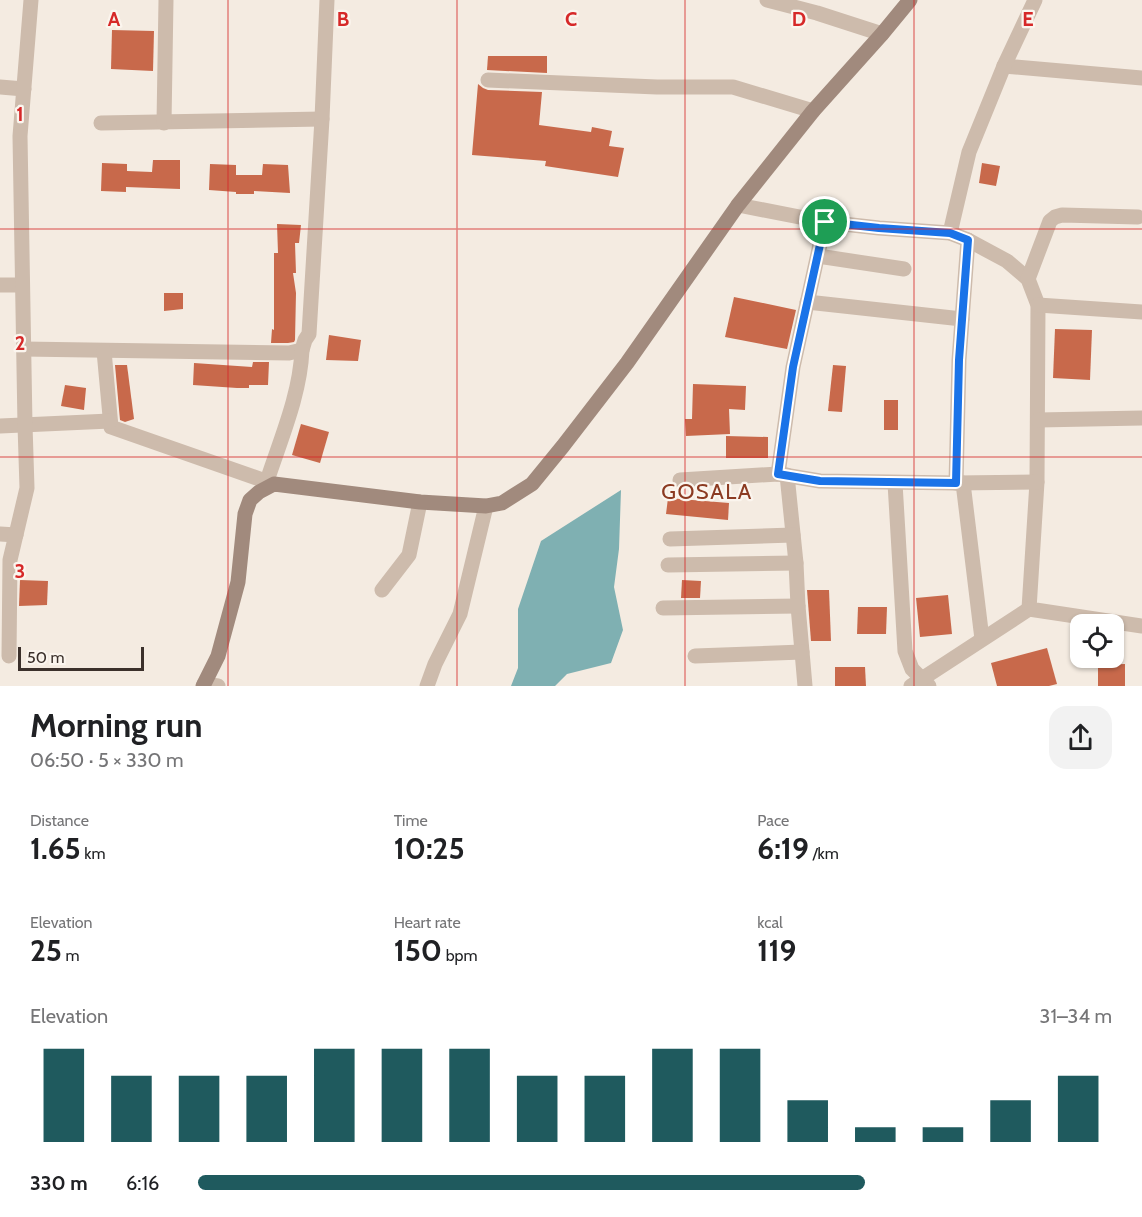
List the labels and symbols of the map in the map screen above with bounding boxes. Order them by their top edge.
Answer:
text: A [108,7,121,31]
text: B [337,7,349,31]
text: C [565,7,577,31]
text: D [792,7,806,31]
text: E [1022,7,1034,31]
text: 1 [16,102,24,126]
pin [799,196,850,247]
text: 2 [15,331,25,355]
district label: GOSALA [661,478,753,505]
text: 3 [15,559,25,583]
scale bar [18,644,144,672]

